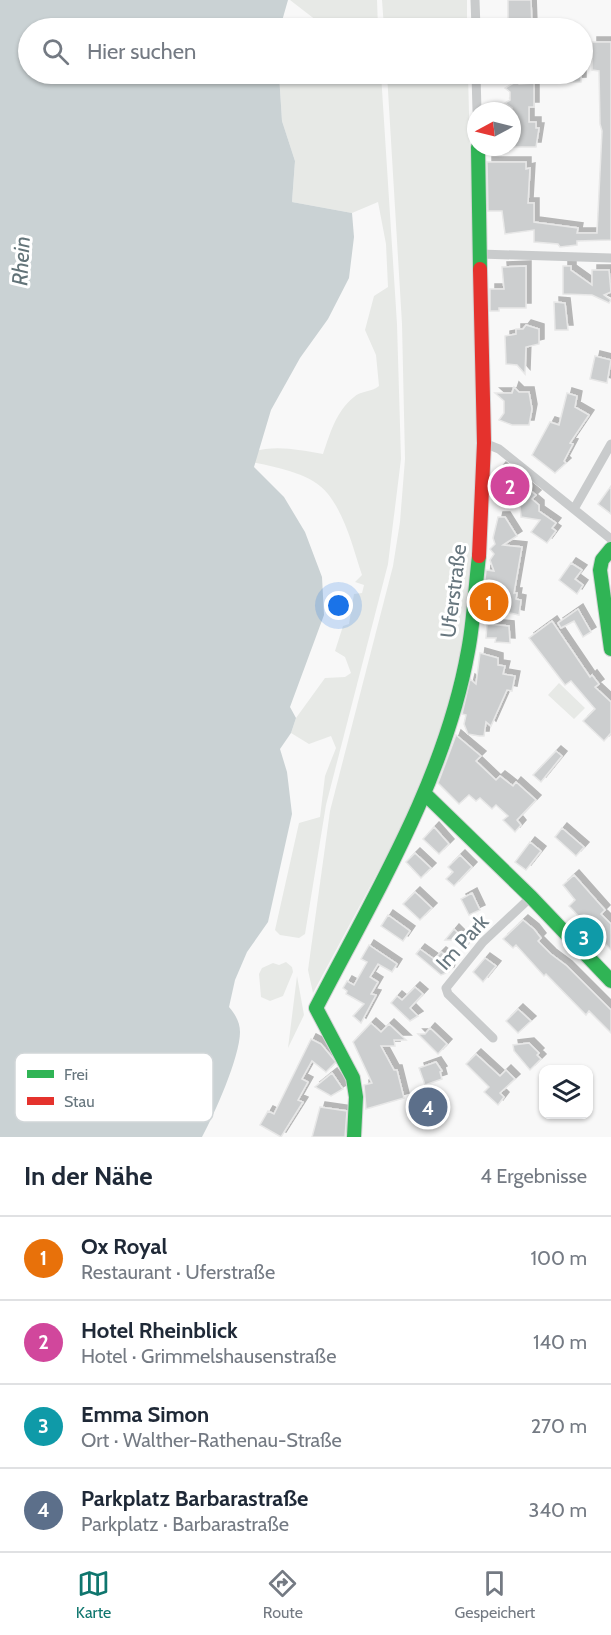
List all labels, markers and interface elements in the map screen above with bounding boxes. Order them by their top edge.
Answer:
search box [18,18,593,84]
icon: search [39,35,72,68]
text: Hier suchen [87,38,196,65]
north arrow [467,102,521,156]
water label: Rhein [6,236,36,286]
pin: 2 [490,464,530,508]
street label: Uferstraße [435,542,471,639]
pin: 1 [470,580,508,624]
your location [324,591,353,620]
street label: Im Park [431,909,494,975]
pin: 3 [564,914,604,960]
legend [15,1053,213,1122]
text: Frei [64,1065,88,1084]
map controls [539,1065,593,1119]
button: layers [539,1065,593,1119]
pin: 4 [408,1084,448,1130]
text: Stau [64,1092,95,1111]
text: In der Nähe [24,1160,153,1192]
text: 4 Ergebnisse [480,1164,587,1188]
text: Ox Royal [81,1233,167,1260]
text: 1 [40,1246,47,1270]
text: 100 m [531,1246,587,1270]
text: Restaurant · Uferstraße [81,1260,275,1284]
text: Hotel Rheinblick [81,1317,238,1344]
text: 2 [38,1330,49,1354]
text: 140 m [533,1330,587,1354]
text: Hotel · Grimmelshausenstraße [81,1344,336,1368]
text: Emma Simon [81,1401,209,1428]
text: 3 [38,1414,49,1438]
text: 270 m [531,1414,587,1438]
text: Ort · Walther-Rathenau-Straße [81,1428,342,1452]
text: Parkplatz Barbarastraße [81,1485,308,1512]
text: 4 [37,1498,50,1522]
text: 340 m [529,1498,587,1522]
text: Parkplatz · Barbarastraße [81,1512,289,1536]
tab: Karte [76,1567,111,1622]
tab: Route [263,1567,303,1622]
tab: Gespeichert [455,1567,535,1622]

